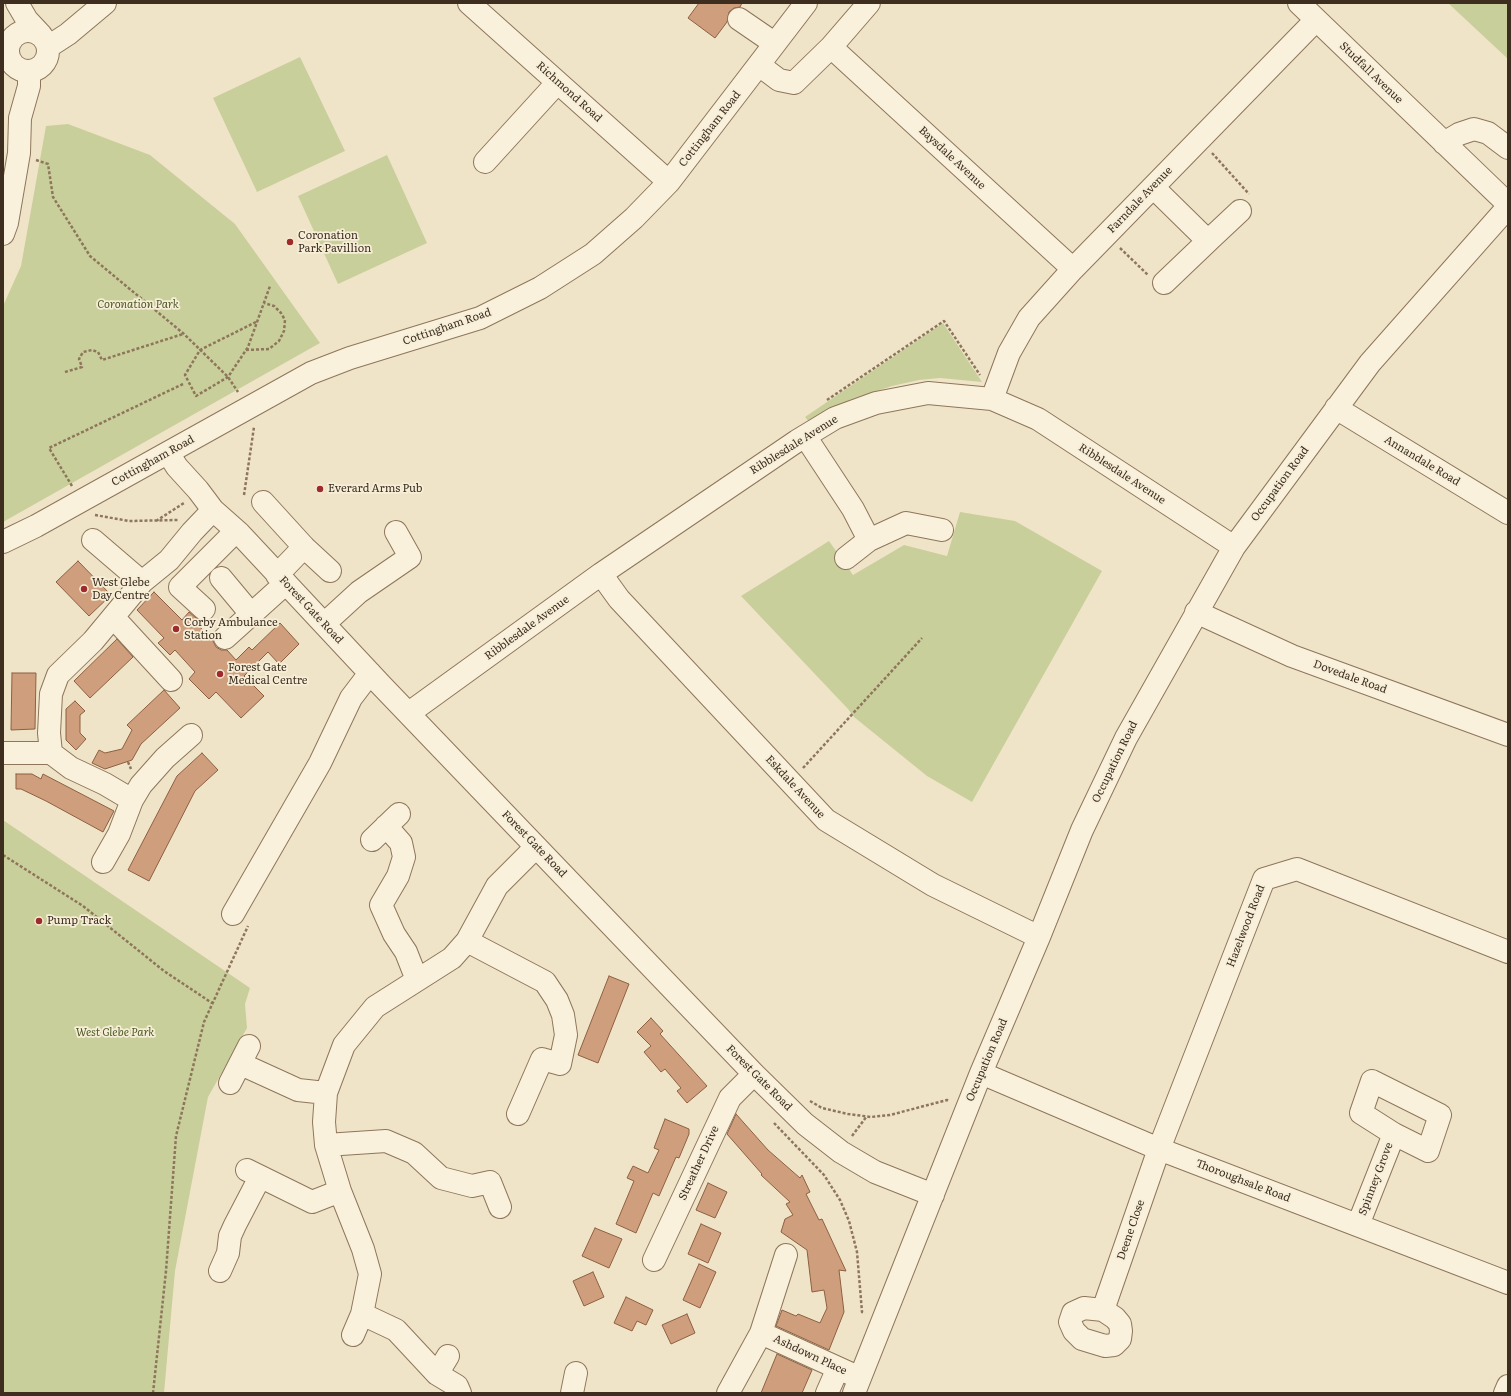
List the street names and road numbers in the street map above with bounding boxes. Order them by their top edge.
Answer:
street label: Studfall Avenue [1337,40,1405,106]
street label: Richmond Road [533,59,605,125]
street label: Cottingham Road [676,88,744,170]
street label: Baysdale Avenue [916,124,988,192]
street label: Farndale Avenue [1105,164,1175,236]
street label: Cottingham Road [401,306,493,348]
street label: Ribblesdale Avenue [748,413,840,477]
street label: Cottingham Road [109,433,197,489]
street label: Annandale Road [1382,433,1462,489]
street label: Ribblesdale Avenue [1076,441,1168,507]
street label: Occupation Road [1248,444,1312,524]
street label: Forest Gate Road [276,573,346,647]
street label: Ribblesdale Avenue [482,593,572,663]
street label: Dovedale Road [1311,658,1389,696]
street label: Occupation Road [1090,719,1140,805]
street label: Eskdale Avenue [762,753,828,821]
street label: Forest Gate Road [499,808,569,880]
street label: Hazelwood Road [1224,883,1268,969]
street label: Occupation Road [963,1016,1011,1104]
street label: Forest Gate Road [723,1042,795,1114]
street label: Streather Drive [676,1124,722,1202]
street label: Spinney Grove [1356,1141,1396,1217]
street label: Thoroughsale Road [1194,1157,1292,1205]
street label: Deene Close [1115,1198,1147,1262]
street label: Ashdown Place [771,1332,849,1378]

